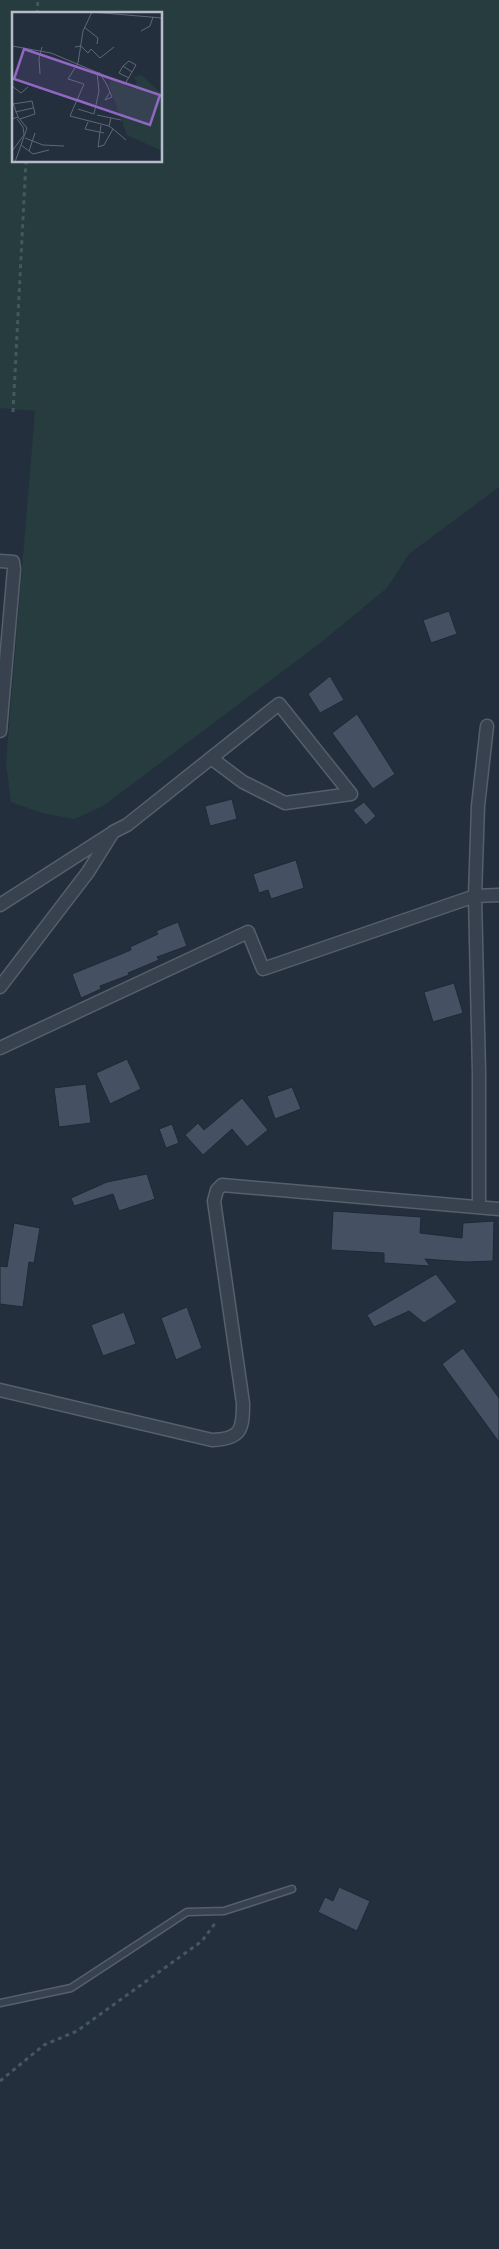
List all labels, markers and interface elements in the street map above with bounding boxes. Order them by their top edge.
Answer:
inset map [12,12,162,162]

